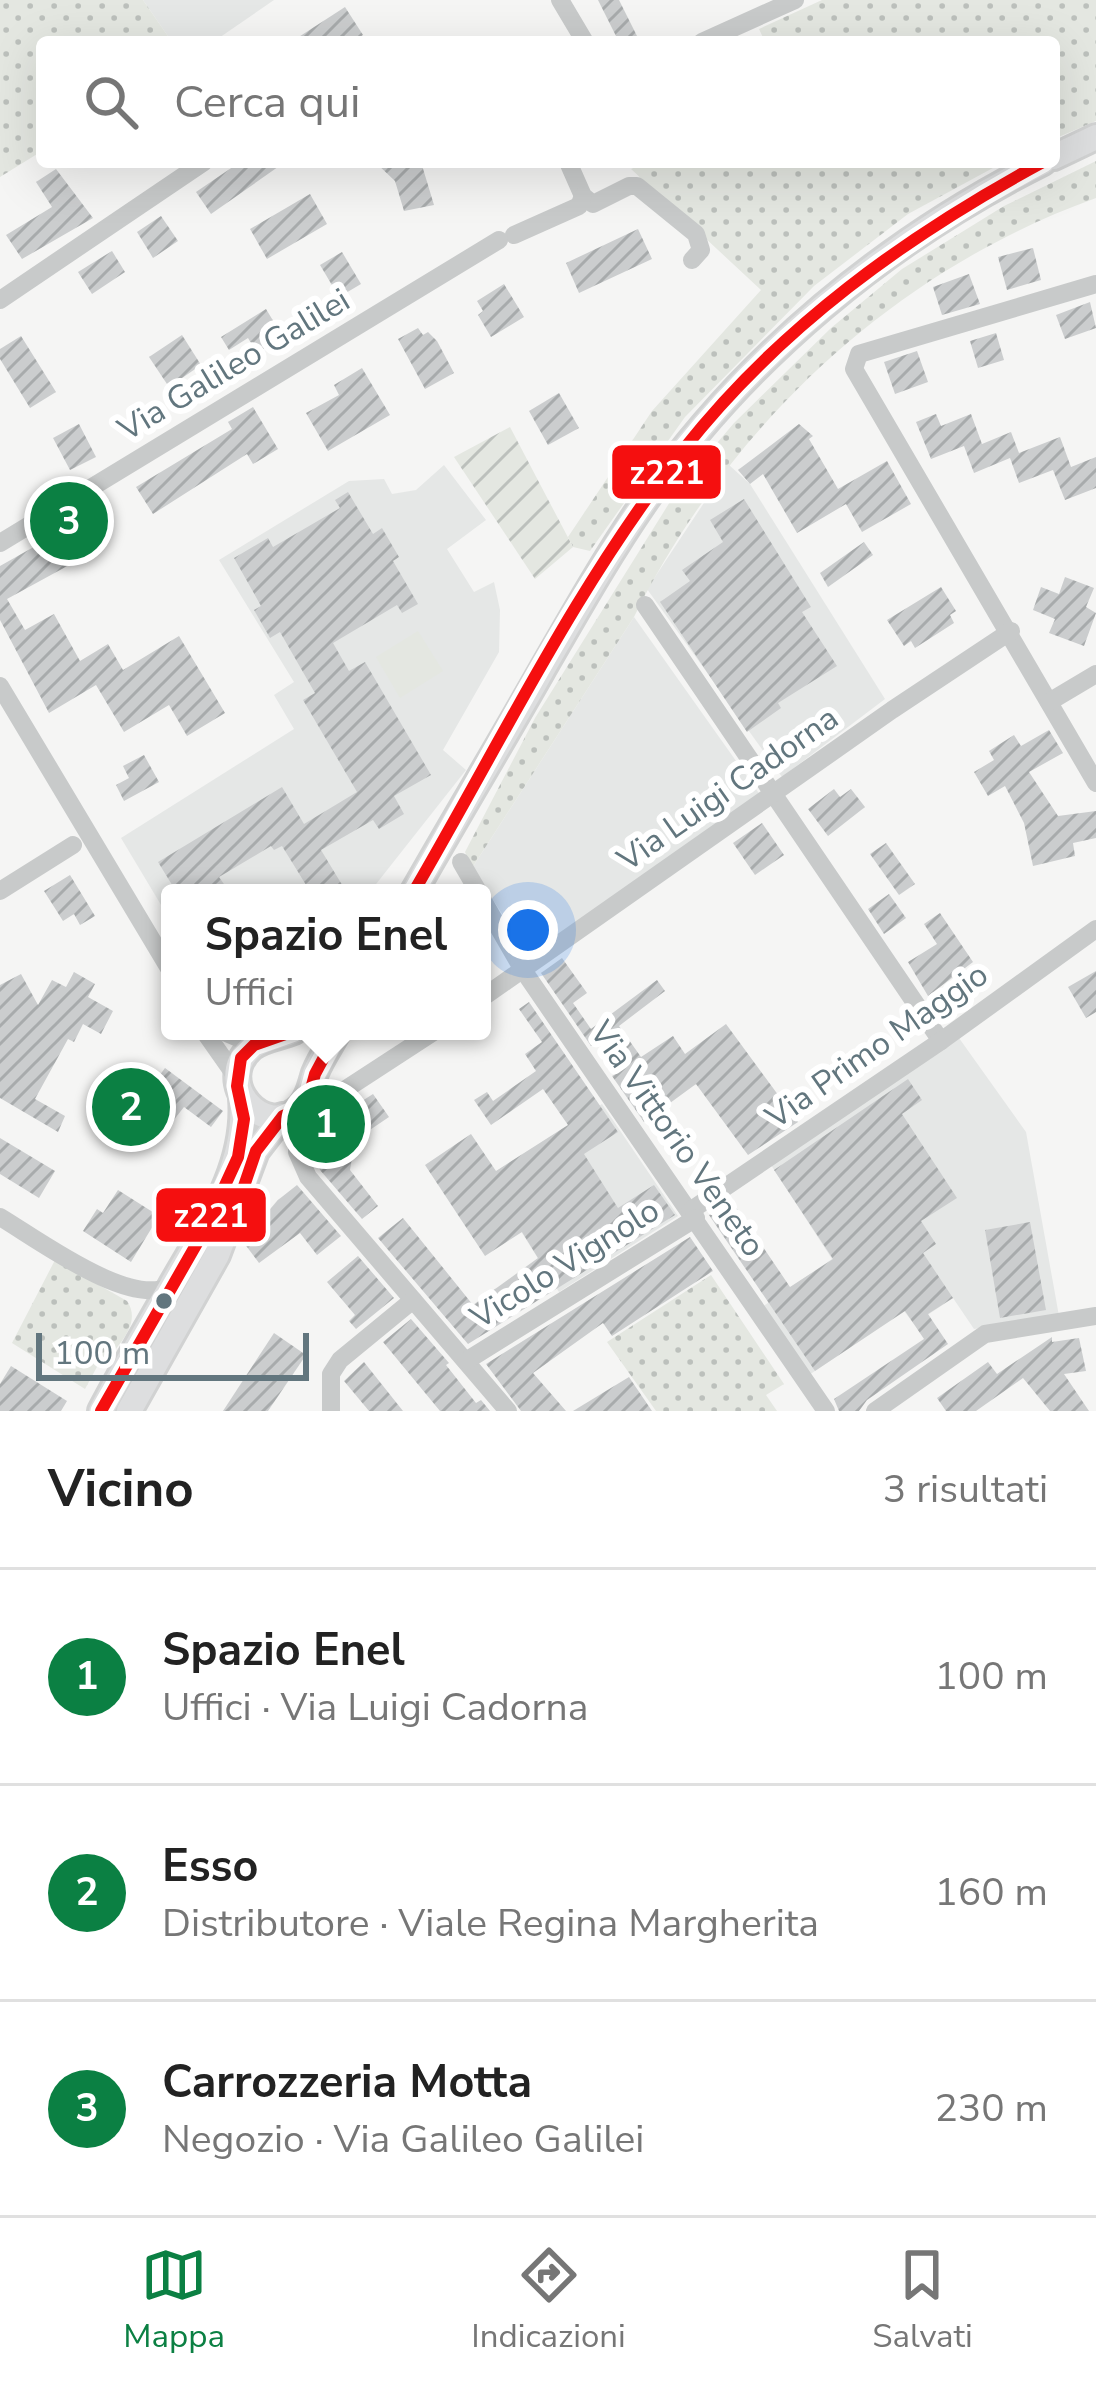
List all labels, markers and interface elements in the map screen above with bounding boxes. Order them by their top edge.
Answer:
search box [36,36,1060,168]
icon: search [78,69,144,135]
text: Cerca qui [174,72,360,133]
street label: Via Galileo Galilei [109,278,358,453]
line badge: z221 [610,443,723,501]
text: z221 [629,451,705,496]
pin: 3 [30,476,108,566]
street label: Via Luigi Cadorna [608,696,848,883]
popup [161,884,491,1040]
your location [498,900,558,960]
text: Spazio Enel [205,905,447,966]
street label: Via Primo Maggio [756,952,997,1140]
text: Uffici [205,966,294,1019]
street label: Via Vittorio Veneto [578,1011,775,1266]
pin: 2 [92,1062,170,1152]
pin: 1 [287,1079,365,1169]
line badge: z221 [154,1186,268,1244]
street label: Vicolo Vignolo [461,1188,668,1341]
text: z221 [173,1194,249,1239]
unlabelled marker [153,1290,175,1312]
scale bar [36,1327,309,1380]
text: 100 m [54,1331,150,1376]
text: Vicino [48,1454,194,1524]
text: 3 risultati [883,1463,1048,1516]
text: Spazio Enel [162,1620,405,1681]
text: 1 [75,1650,99,1703]
text: 100 m [934,1650,1048,1703]
text: Uffici · Via Luigi Cadorna [162,1681,588,1734]
text: Esso [162,1836,258,1897]
text: 2 [75,1866,99,1919]
text: 160 m [934,1866,1048,1919]
text: Distributore · Viale Regina Margherita [162,1897,819,1950]
text: Carrozzeria Motta [162,2052,532,2113]
text: 3 [75,2082,99,2135]
text: 230 m [934,2082,1048,2135]
text: Negozio · Via Galileo Galilei [162,2113,644,2166]
tab: Mappa [123,2242,225,2359]
tab: Indicazioni [471,2242,626,2359]
tab: Salvati [872,2242,973,2359]

